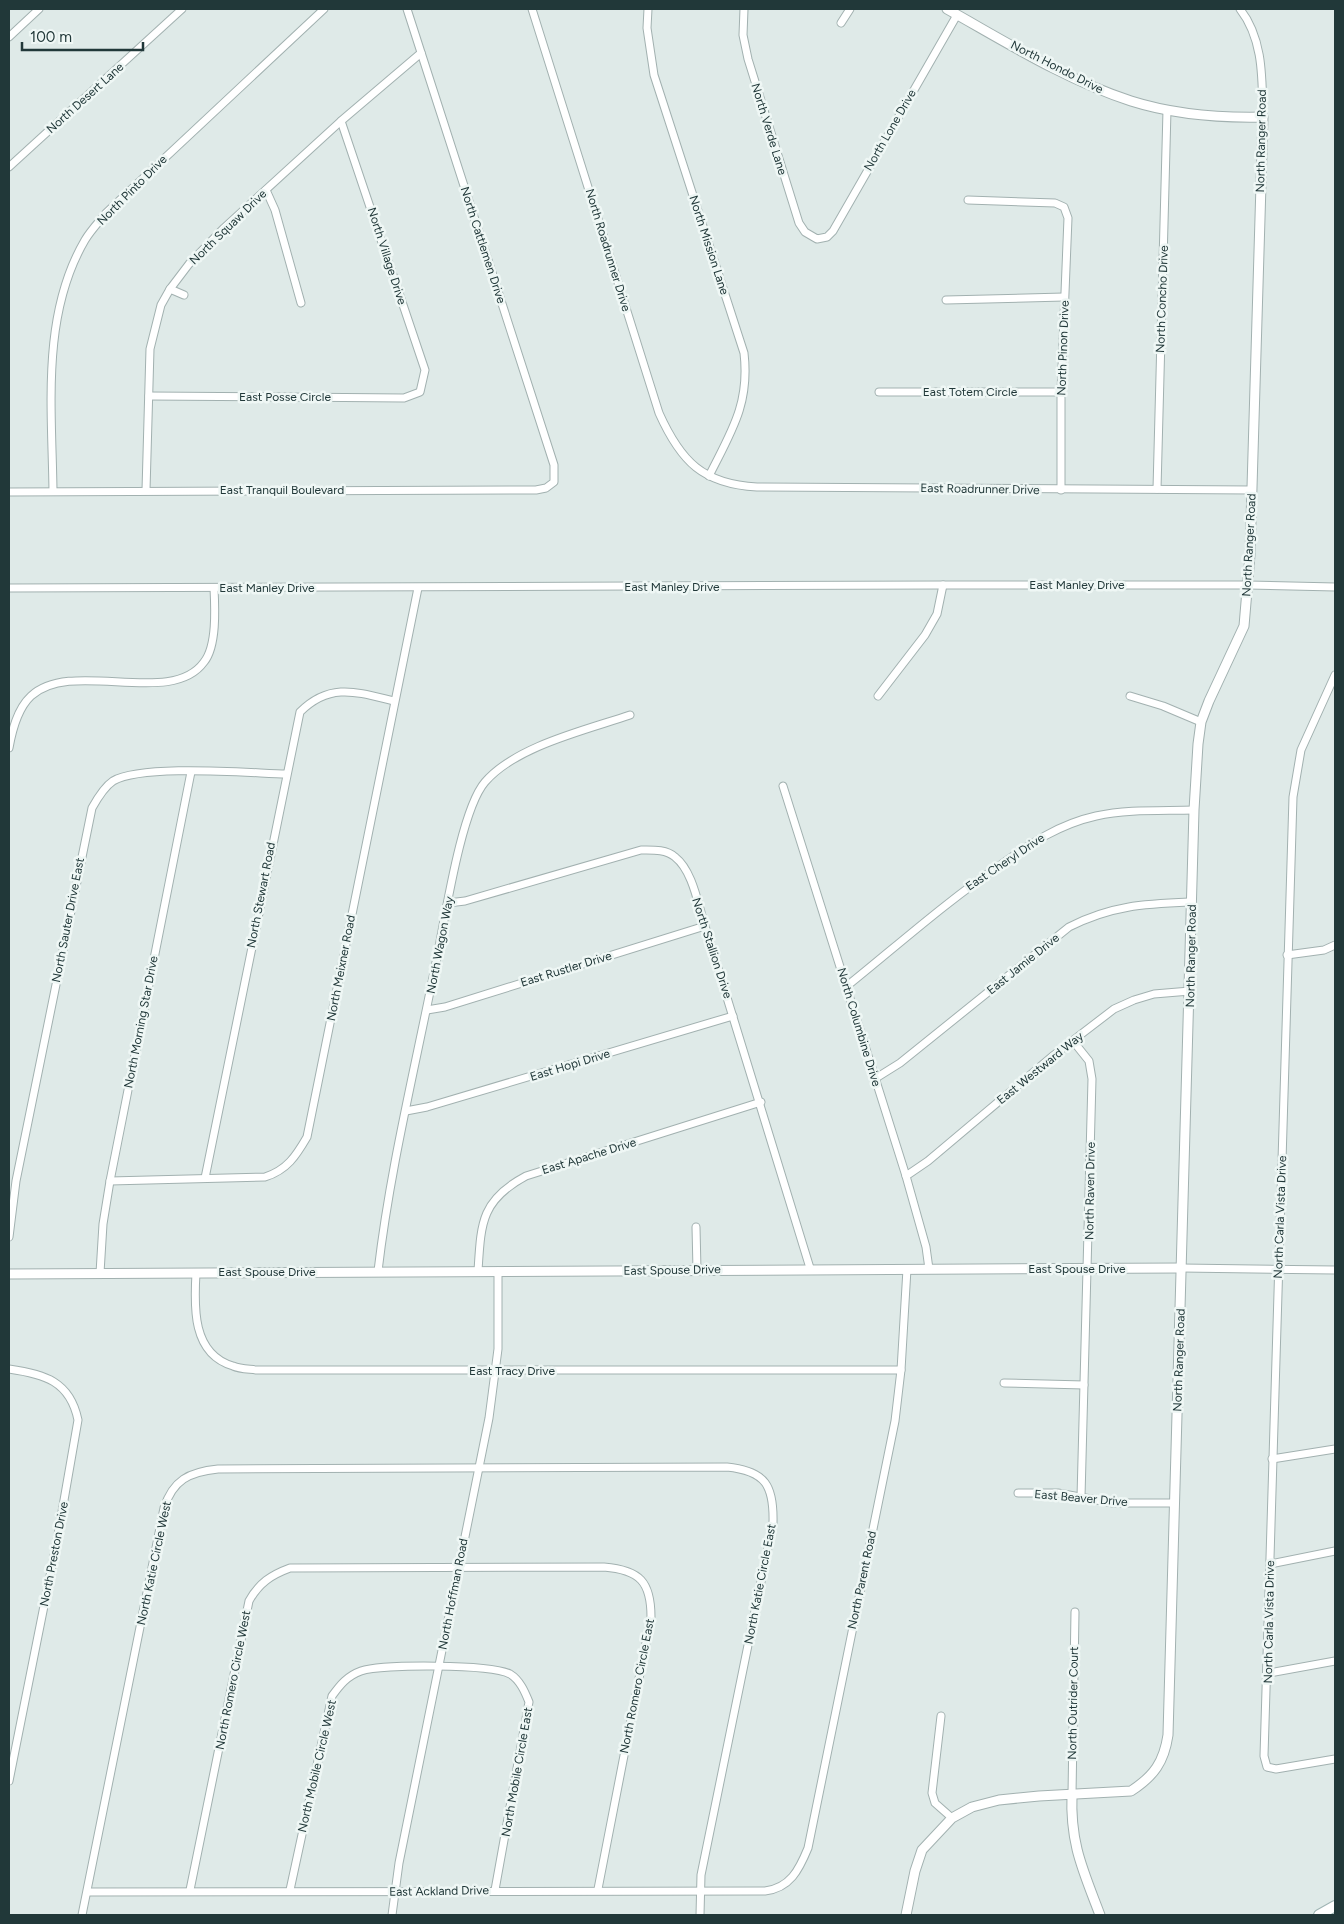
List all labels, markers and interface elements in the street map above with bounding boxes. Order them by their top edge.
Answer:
scale bar [22,20,144,52]
text: 100 m [30,28,72,46]
street label: North Hondo Drive [1008,38,1106,97]
street label: North Desert Lane [44,60,127,136]
street label: North Verde Lane [748,81,790,177]
street label: North Lone Drive [861,86,919,173]
street label: North Ranger Road [1253,89,1269,193]
street label: North Pinto Drive [94,152,170,228]
street label: North Cattlemen Drive [458,185,509,305]
street label: North Squaw Drive [187,186,270,267]
street label: North Roadrunner Drive [583,187,633,313]
street label: North Mission Lane [686,194,732,297]
street label: North Village Drive [365,206,409,307]
street label: North Concho Drive [1153,245,1171,353]
street label: North Pinon Drive [1054,300,1072,396]
street label: East Totem Circle [923,385,1018,399]
street label: East Posse Circle [239,390,331,404]
street label: East Roadrunner Drive [920,481,1040,497]
street label: East Tranquil Boulevard [220,483,344,497]
street label: North Ranger Road [1239,493,1259,597]
street label: East Manley Drive [1029,578,1125,592]
street label: East Manley Drive [624,580,720,594]
street label: East Manley Drive [219,581,315,595]
street label: East Cheryl Drive [963,830,1047,894]
street label: North Stewart Road [244,841,278,949]
street label: North Sauter Drive East [49,856,87,984]
street label: North Wagon Way [424,895,456,995]
street label: North Stallion Drive [689,896,735,1000]
street label: North Ranger Road [1183,904,1199,1008]
street label: North Meixner Road [324,914,358,1022]
street label: East Jamie Drive [984,930,1062,997]
street label: East Rustler Drive [519,948,614,990]
street label: North Morning Star Drive [121,954,161,1089]
street label: North Columbine Drive [834,966,884,1088]
street label: East Westward Way [994,1029,1086,1107]
street label: East Hopi Drive [528,1046,612,1084]
street label: East Apache Drive [540,1135,638,1177]
street label: North Raven Drive [1082,1141,1098,1240]
street label: North Carla Vista Drive [1271,1155,1289,1279]
street label: East Spouse Drive [623,1262,721,1278]
street label: East Spouse Drive [1028,1262,1126,1276]
street label: East Spouse Drive [218,1265,316,1279]
street label: North Ranger Road [1170,1308,1188,1412]
street label: East Tracy Drive [469,1364,555,1378]
street label: East Beaver Drive [1034,1487,1129,1509]
street label: North Katie Circle West [134,1499,174,1626]
street label: North Preston Drive [37,1500,71,1608]
street label: North Katie Circle East [741,1522,779,1645]
street label: North Parent Road [845,1530,879,1630]
street label: North Hoffman Road [435,1537,471,1651]
street label: North Carla Vista Drive [1261,1560,1277,1684]
street label: North Romero Circle West [213,1609,253,1751]
street label: North Romero Circle East [617,1617,657,1755]
street label: North Outrider Court [1065,1646,1081,1760]
street label: North Mobile Circle West [295,1698,339,1834]
street label: North Mobile Circle East [499,1706,535,1838]
street label: East Ackland Drive [389,1883,489,1899]

